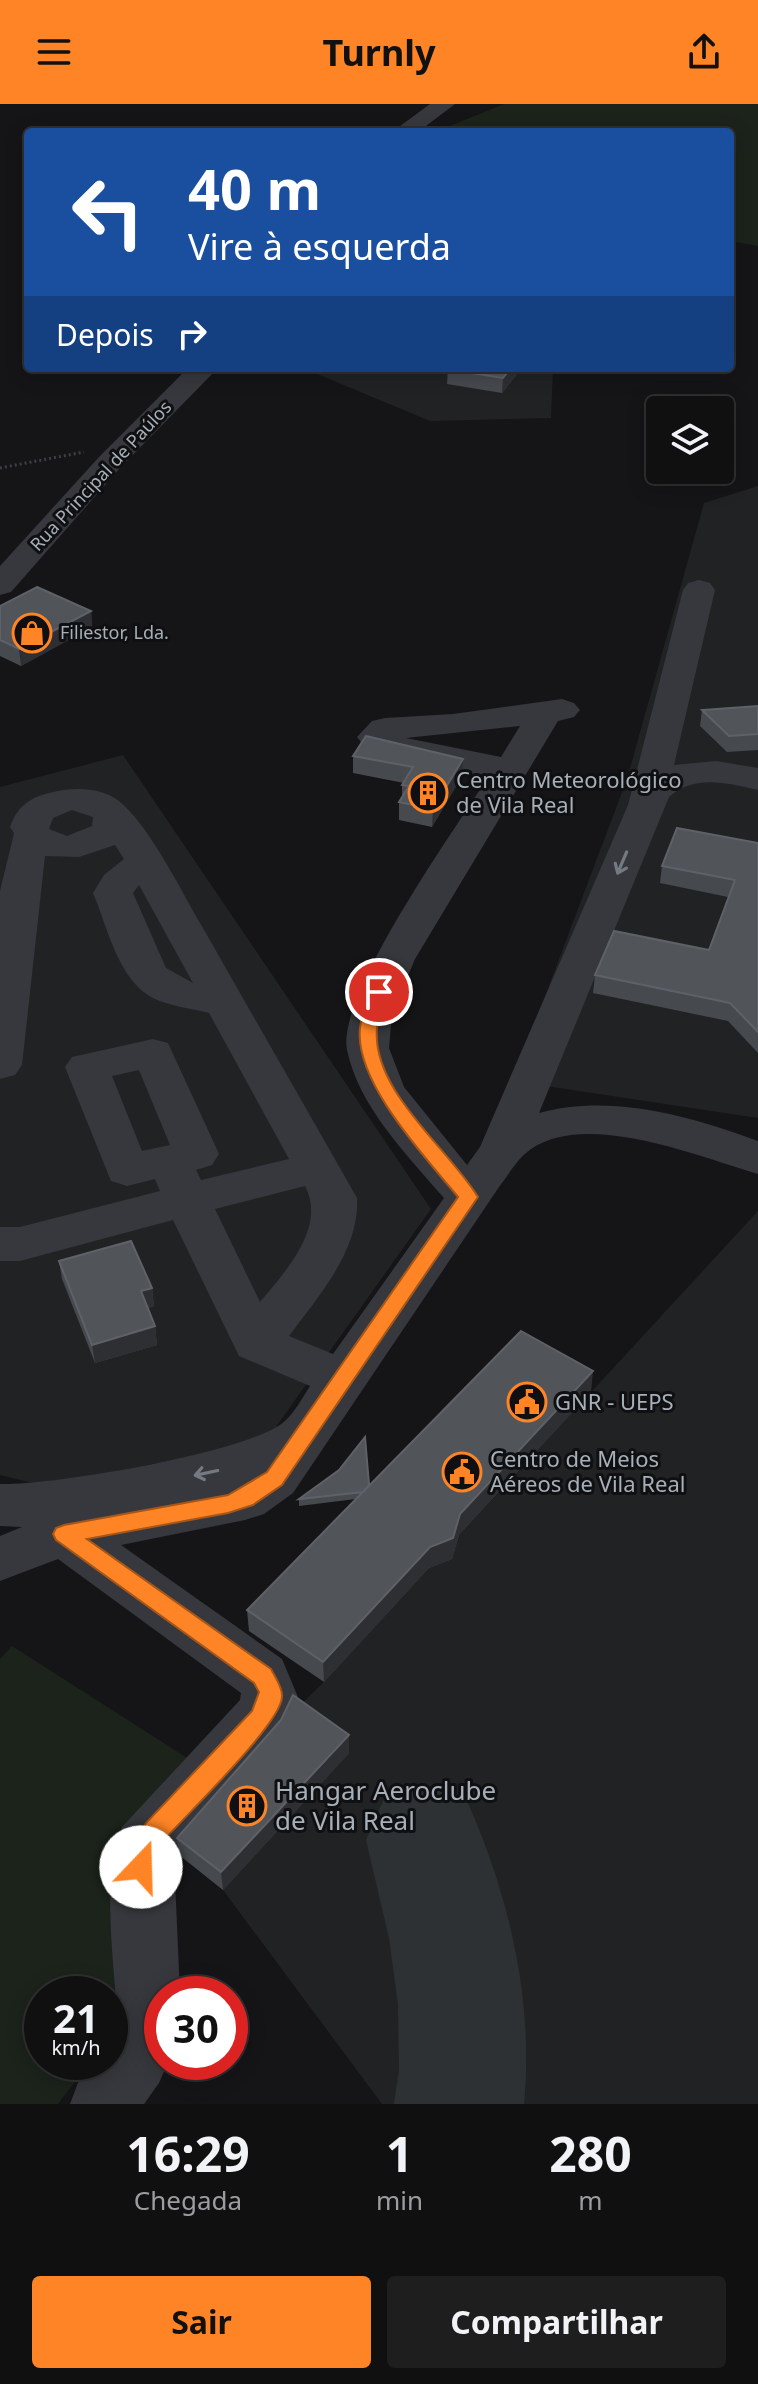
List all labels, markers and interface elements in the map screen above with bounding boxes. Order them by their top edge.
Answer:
text: Turnly [322,28,436,77]
icon: menu [32,30,76,74]
icon: share [682,30,726,74]
text: 40 m [188,150,321,226]
icon: left [56,160,160,264]
text: Vire à esquerda [188,222,451,271]
icon: right [170,312,214,356]
text: Depois [56,314,154,355]
street label: Rua Principal de Paúlos [24,395,176,556]
map controls [646,396,734,484]
button: layers [646,396,734,484]
shop icon: Filiestor, Lda. [11,612,53,654]
place label: Filiestor, Lda. [60,620,169,644]
place label: Centro Meteorológico de Vila Real [456,764,682,819]
building icon: Centro Meteorológico de Vila Real [407,772,449,814]
one-way arrow [614,850,628,875]
pin [345,958,413,1026]
icon: arrive [357,970,401,1014]
public building icon: GNR - UEPS [506,1381,548,1423]
place label: GNR - UEPS [555,1386,674,1416]
place label: Centro de Meios Aéreos de Vila Real [490,1443,685,1498]
public building icon: Centro de Meios Aéreos de Vila Real [441,1451,483,1493]
one-way arrow [194,1466,220,1481]
place label: Hangar Aeroclube de Vila Real [275,1772,496,1838]
building icon: Hangar Aeroclube de Vila Real [226,1785,268,1827]
position arrow [99,1825,183,1909]
speed limit sign: 30 [144,1976,248,2080]
text: 21 [53,1990,99,2045]
text: km/h [51,2034,101,2061]
text: 16:29 [126,2121,250,2186]
text: 1 [386,2121,413,2186]
text: 280 [549,2121,632,2186]
text: Chegada [134,2182,242,2218]
text: min [376,2182,423,2218]
text: m [578,2182,603,2218]
button: Sair [32,2276,371,2368]
button: Compartilhar [387,2276,726,2368]

